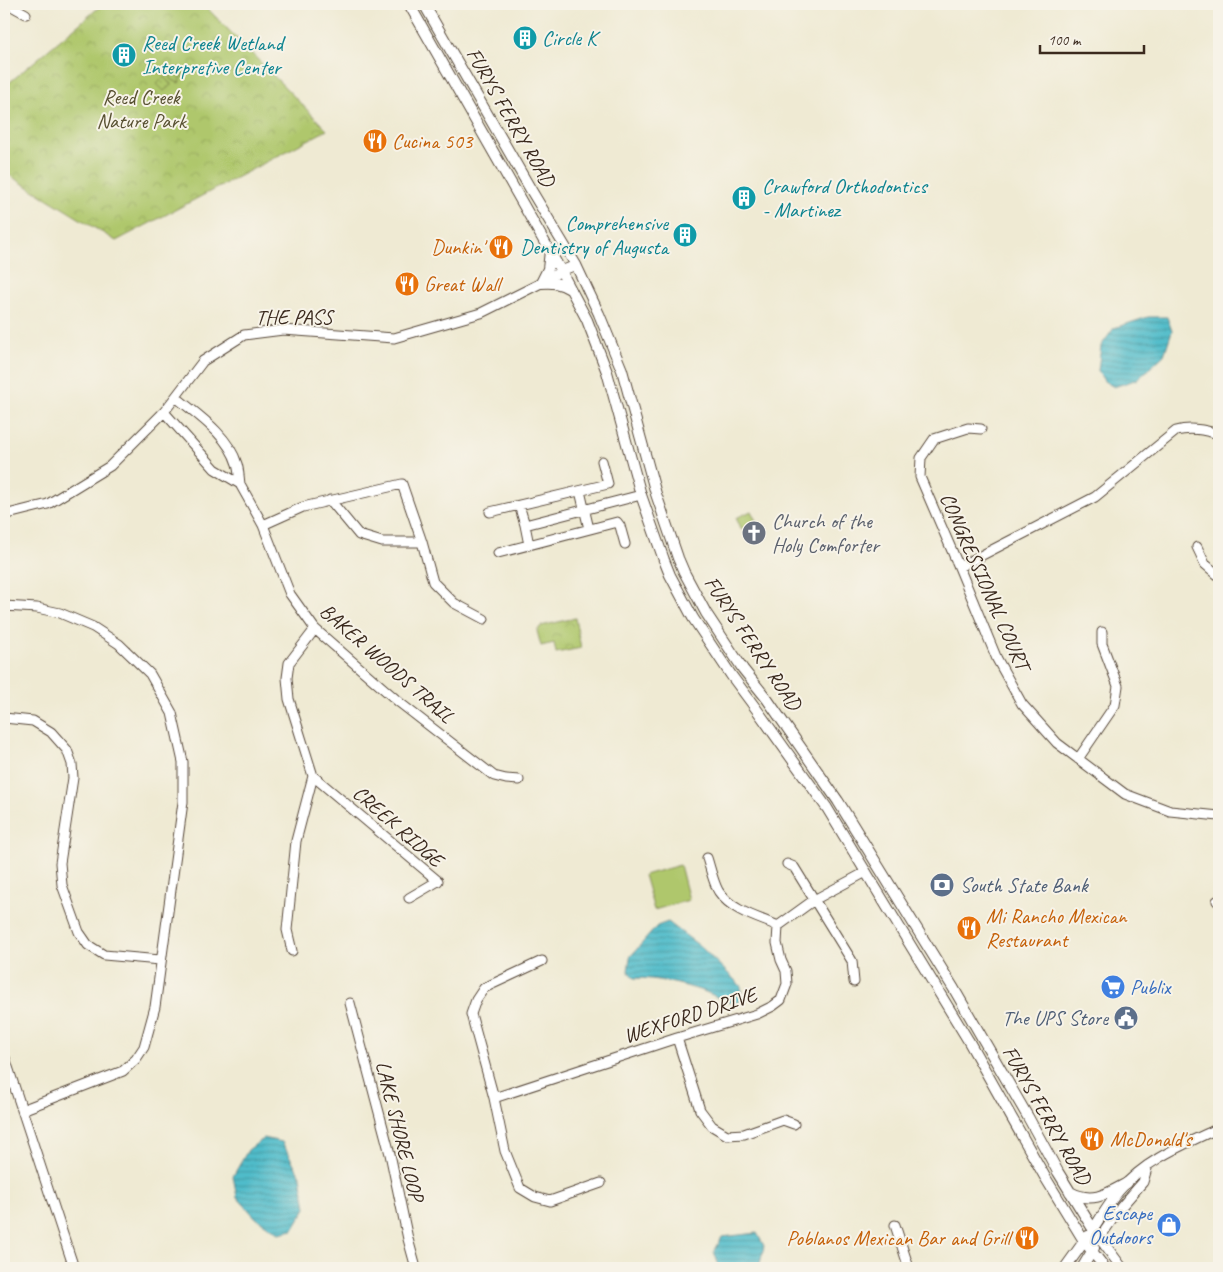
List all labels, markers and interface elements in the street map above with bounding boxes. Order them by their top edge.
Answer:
scale bar [1040,22,1144,54]
building icon: Circle K [512,25,538,51]
place label: Circle K [542,25,601,51]
place label: Reed Creek Wetland Interpretive Center [142,30,287,80]
text: 100 m [1048,31,1082,50]
building icon: Reed Creek Wetland Interpretive Center [111,42,137,68]
street label: FURYS FERRY ROAD [461,43,562,193]
park label: Reed Creek Nature Park [96,84,188,134]
restaurant icon: Cucina 503 [362,128,388,154]
place label: Cucina 503 [392,128,474,154]
place label: Crawford Orthodontics - Martinez [762,173,929,223]
building icon: Crawford Orthodontics - Martinez [731,185,757,211]
place label: Comprehensive Dentistry of Augusta [520,210,670,260]
building icon: Comprehensive Dentistry of Augusta [672,222,698,248]
place label: Dunkin' [431,234,489,260]
restaurant icon: Dunkin' [488,234,514,260]
restaurant icon: Great Wall [394,271,420,297]
place label: Great Wall [424,271,503,297]
street label: THE PASS [255,304,335,330]
street label: CONGRESSIONAL COURT [934,489,1038,678]
place label: Church of the Holy Comforter [772,508,881,558]
church icon: Church of the Holy Comforter [741,520,767,546]
street label: FURYS FERRY ROAD [699,571,808,716]
street label: BAKER WOODS TRAIL [315,598,460,729]
street label: CREEK RIDGE [348,780,451,874]
bank icon: South State Bank [929,872,955,898]
place label: South State Bank [960,872,1089,898]
place label: Mi Rancho Mexican Restaurant [986,903,1128,953]
restaurant icon: Mi Rancho Mexican Restaurant [956,915,982,941]
supermarket icon: Publix [1100,974,1126,1000]
place label: Publix [1130,974,1172,1000]
street label: WEXFORD DRIVE [620,980,763,1049]
place label: The UPS Store [1002,1005,1109,1031]
public building icon: The UPS Store [1113,1005,1139,1031]
street label: FURYS FERRY ROAD [997,1041,1098,1191]
street label: LAKE SHORE LOOP [370,1058,431,1207]
restaurant icon: McDonald's [1079,1126,1105,1152]
place label: McDonald's [1110,1126,1193,1152]
place label: Escape Outdoors [1089,1200,1154,1250]
shop icon: Escape Outdoors [1156,1212,1182,1238]
place label: Poblanos Mexican Bar and Grill [786,1225,1013,1251]
restaurant icon: Poblanos Mexican Bar and Grill [1014,1225,1040,1251]

